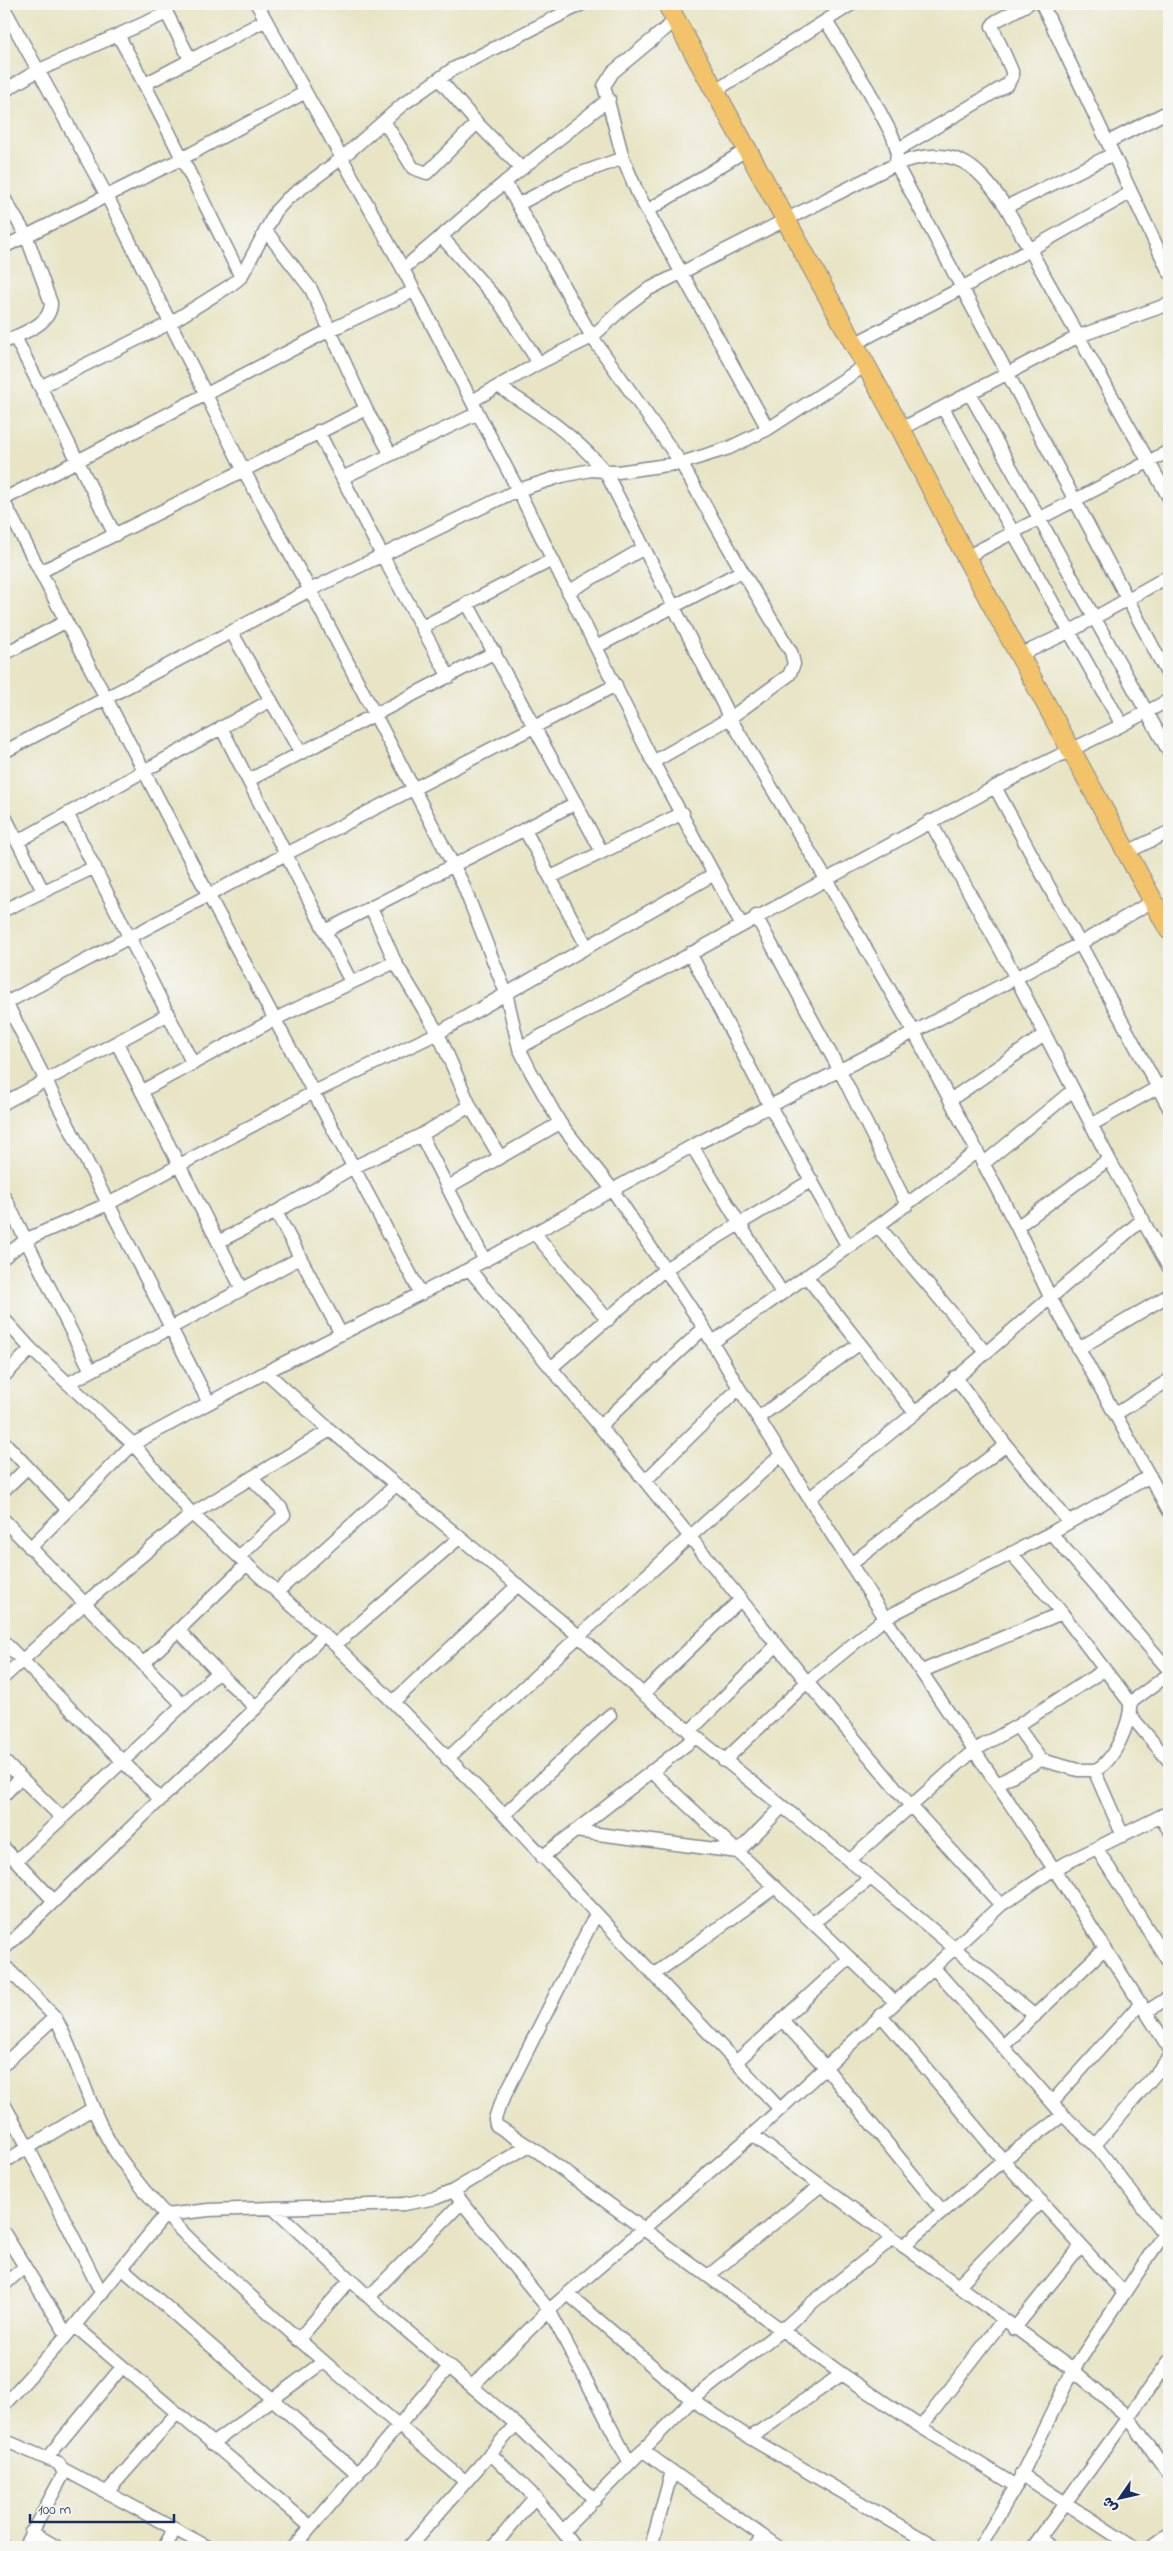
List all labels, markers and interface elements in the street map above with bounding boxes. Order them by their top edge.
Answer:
north arrow [1096,2474,1146,2524]
scale bar [30,2491,174,2523]
text: ش [1097,2492,1123,2517]
text: 100 m [38,2499,71,2521]

